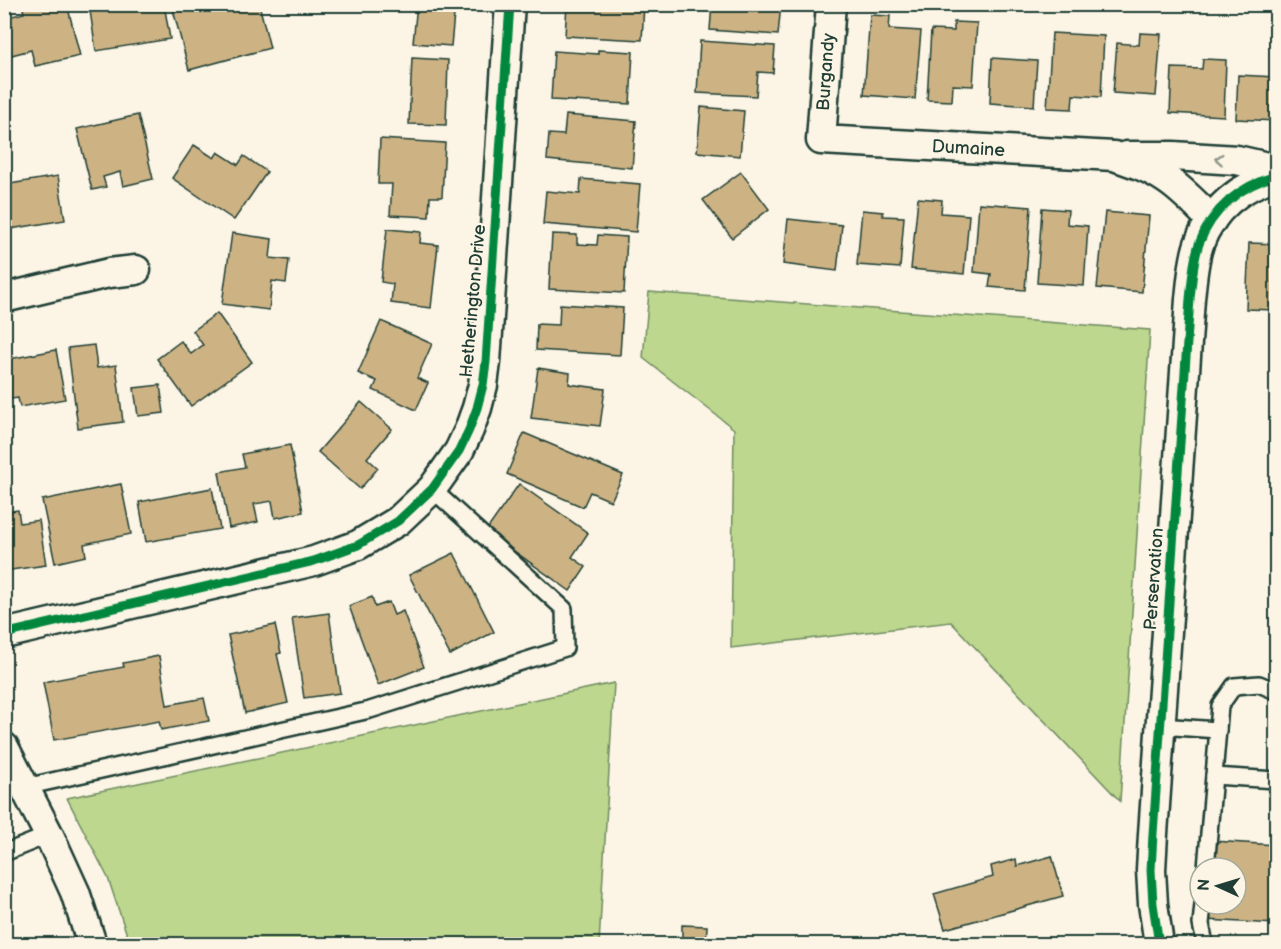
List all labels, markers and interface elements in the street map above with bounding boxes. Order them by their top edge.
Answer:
street label: Burgandy [813,32,839,111]
street label: Dumaine [931,136,1006,161]
one-way arrow [1214,153,1223,166]
street label: Hetherington Drive [456,223,490,379]
street label: Perservation [1140,527,1168,631]
north arrow [1188,856,1248,916]
text: N [1195,878,1214,892]

